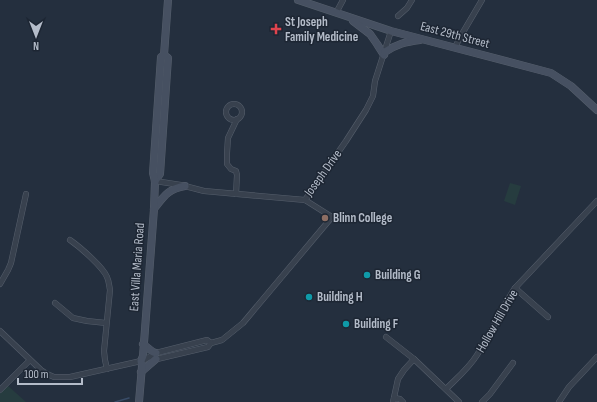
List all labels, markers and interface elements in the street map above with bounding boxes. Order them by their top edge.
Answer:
place label: St Joseph Family Medicine [285,14,359,45]
north arrow [16,16,56,56]
street label: East 29th Street [419,18,491,52]
marker: St Joseph Family Medicine [270,23,282,35]
text: N [33,39,39,52]
street label: Joseph Drive [300,147,345,200]
place label: Blinn College [333,210,393,226]
marker: Blinn College [320,213,330,223]
street label: East Villa Maria Road [126,222,148,312]
place label: Building G [375,267,421,283]
marker: Building G [362,270,372,280]
street label: Hollow Hill Drive [473,287,521,355]
place label: Building H [317,289,363,305]
marker: Building H [304,292,314,302]
place label: Building F [354,316,399,332]
marker: Building F [341,319,351,329]
scale bar [18,360,82,386]
text: 100 m [24,367,49,382]

